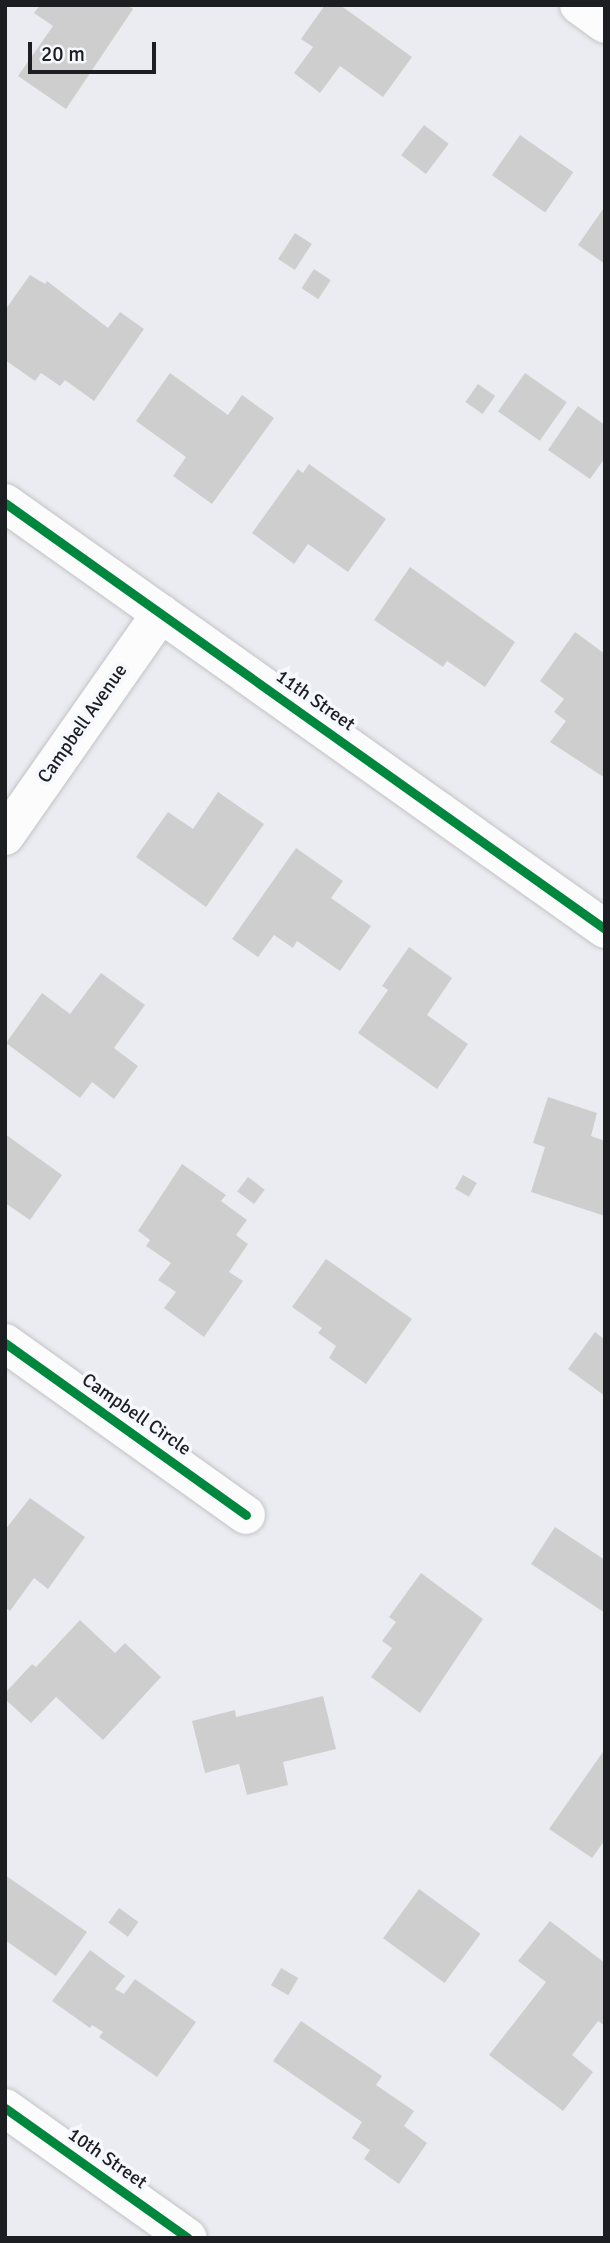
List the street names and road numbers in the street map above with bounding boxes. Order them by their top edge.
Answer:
street label: Campbell Avenue [33,660,133,788]
street label: 11th Street [271,666,359,736]
street label: Campbell Circle [77,1369,195,1461]
street label: 10th Street [63,2124,151,2194]

